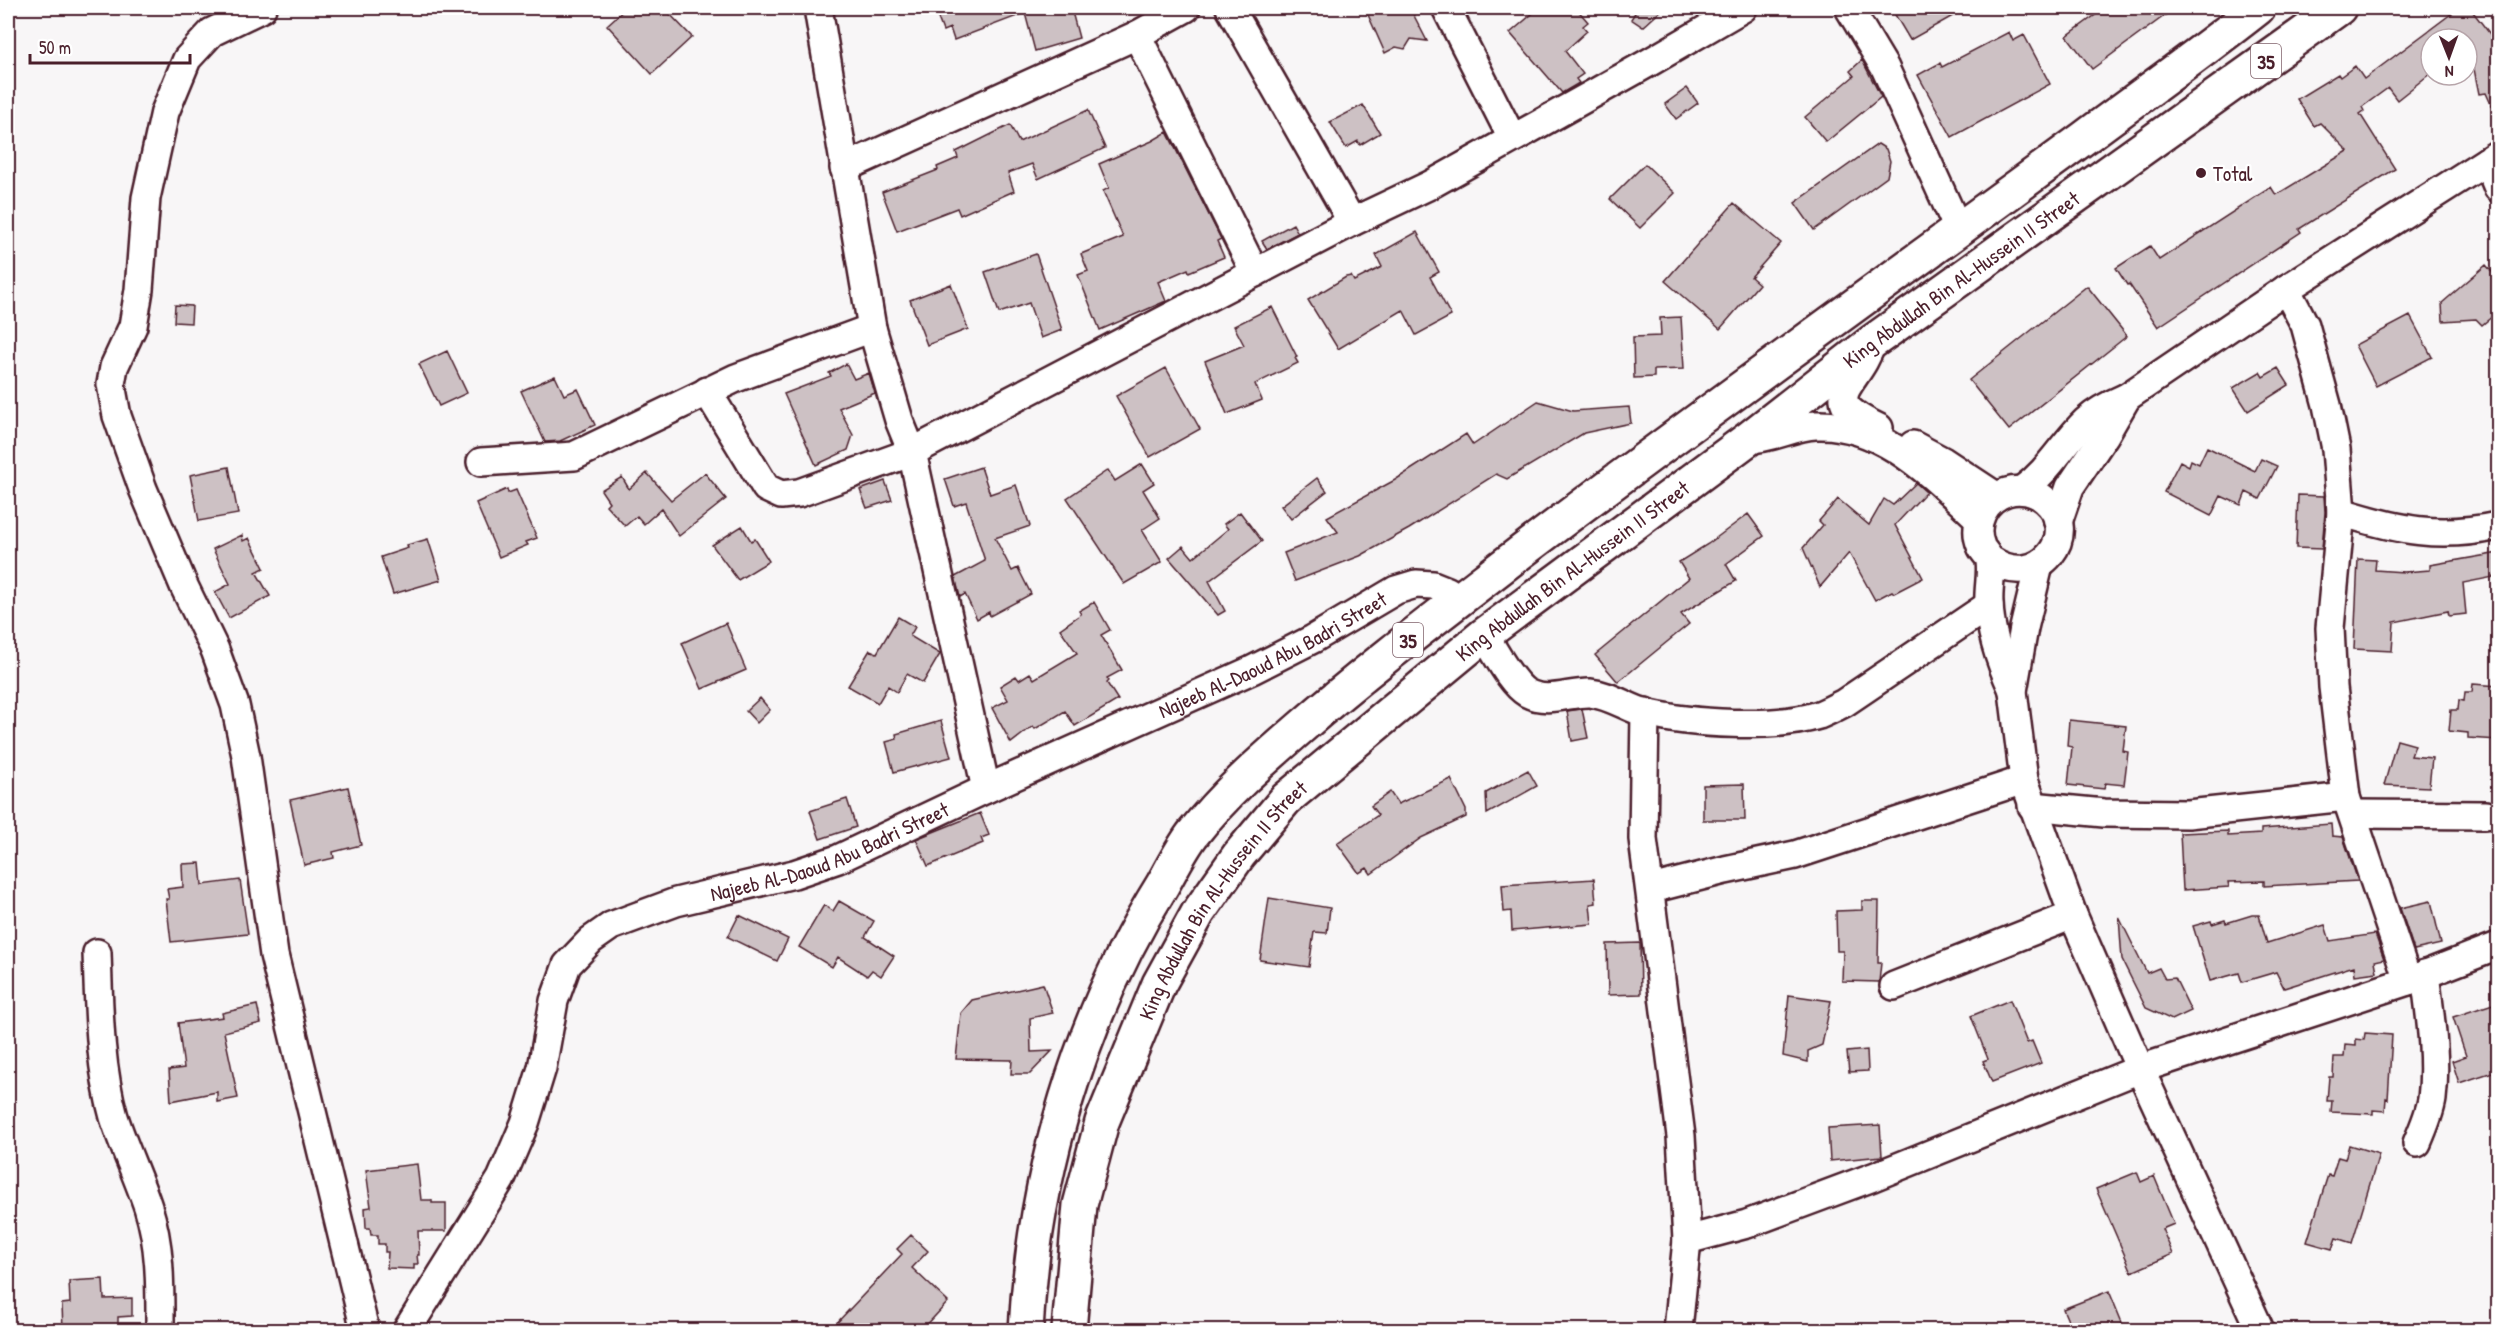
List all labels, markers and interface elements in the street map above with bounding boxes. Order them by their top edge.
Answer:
scale bar [30,27,190,65]
north arrow [2419,27,2479,87]
text: 50 m [39,35,71,60]
road number: 35 [2251,44,2281,78]
text: N [2444,61,2454,83]
place label: Total [2213,159,2253,188]
marker: Total [2194,166,2208,180]
street label: King Abdullah Bin Al-Hussein II Street [1836,183,2086,374]
street label: King Abdullah Bin Al-Hussein II Street [1449,473,1695,668]
street label: Najeeb Al-Daoud Abu Badri Street [1154,584,1393,725]
road number: 35 [1393,623,1423,657]
street label: King Abdullah Bin Al-Hussein II Street [1131,773,1313,1024]
street label: Najeeb Al-Daoud Abu Badri Street [707,794,954,908]

